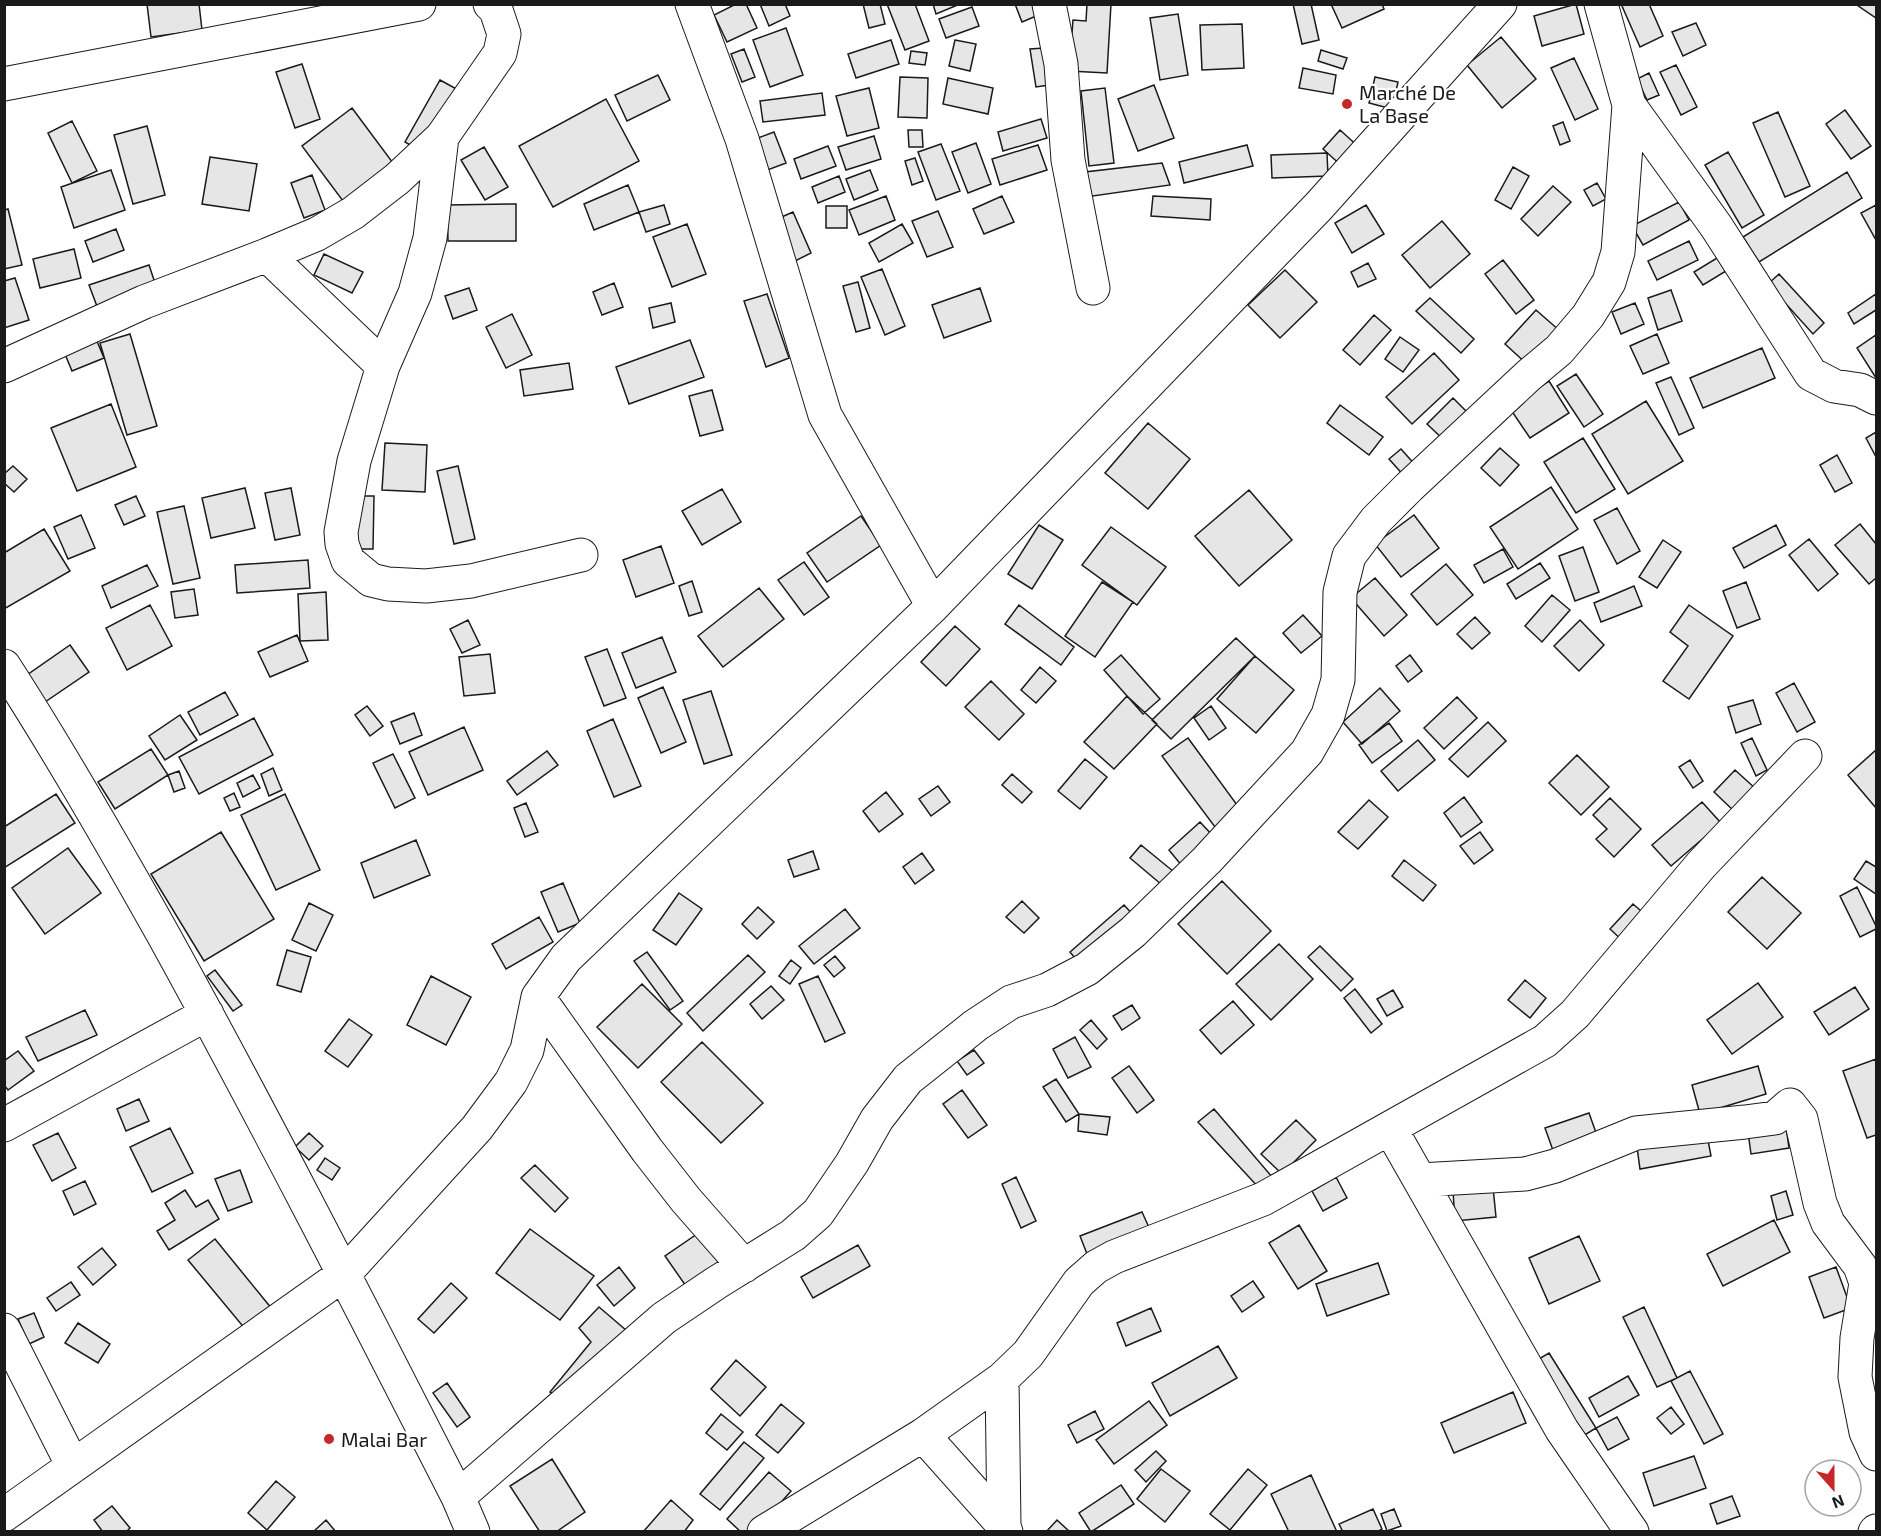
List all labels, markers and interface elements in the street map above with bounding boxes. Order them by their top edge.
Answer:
place label: Marché De La Base [1359,80,1456,127]
marker: Marché De La Base [1340,97,1354,111]
place label: Malai Bar [341,1427,427,1451]
marker: Malai Bar [322,1432,336,1446]
north arrow [1803,1458,1863,1518]
text: N [1830,1492,1847,1513]

